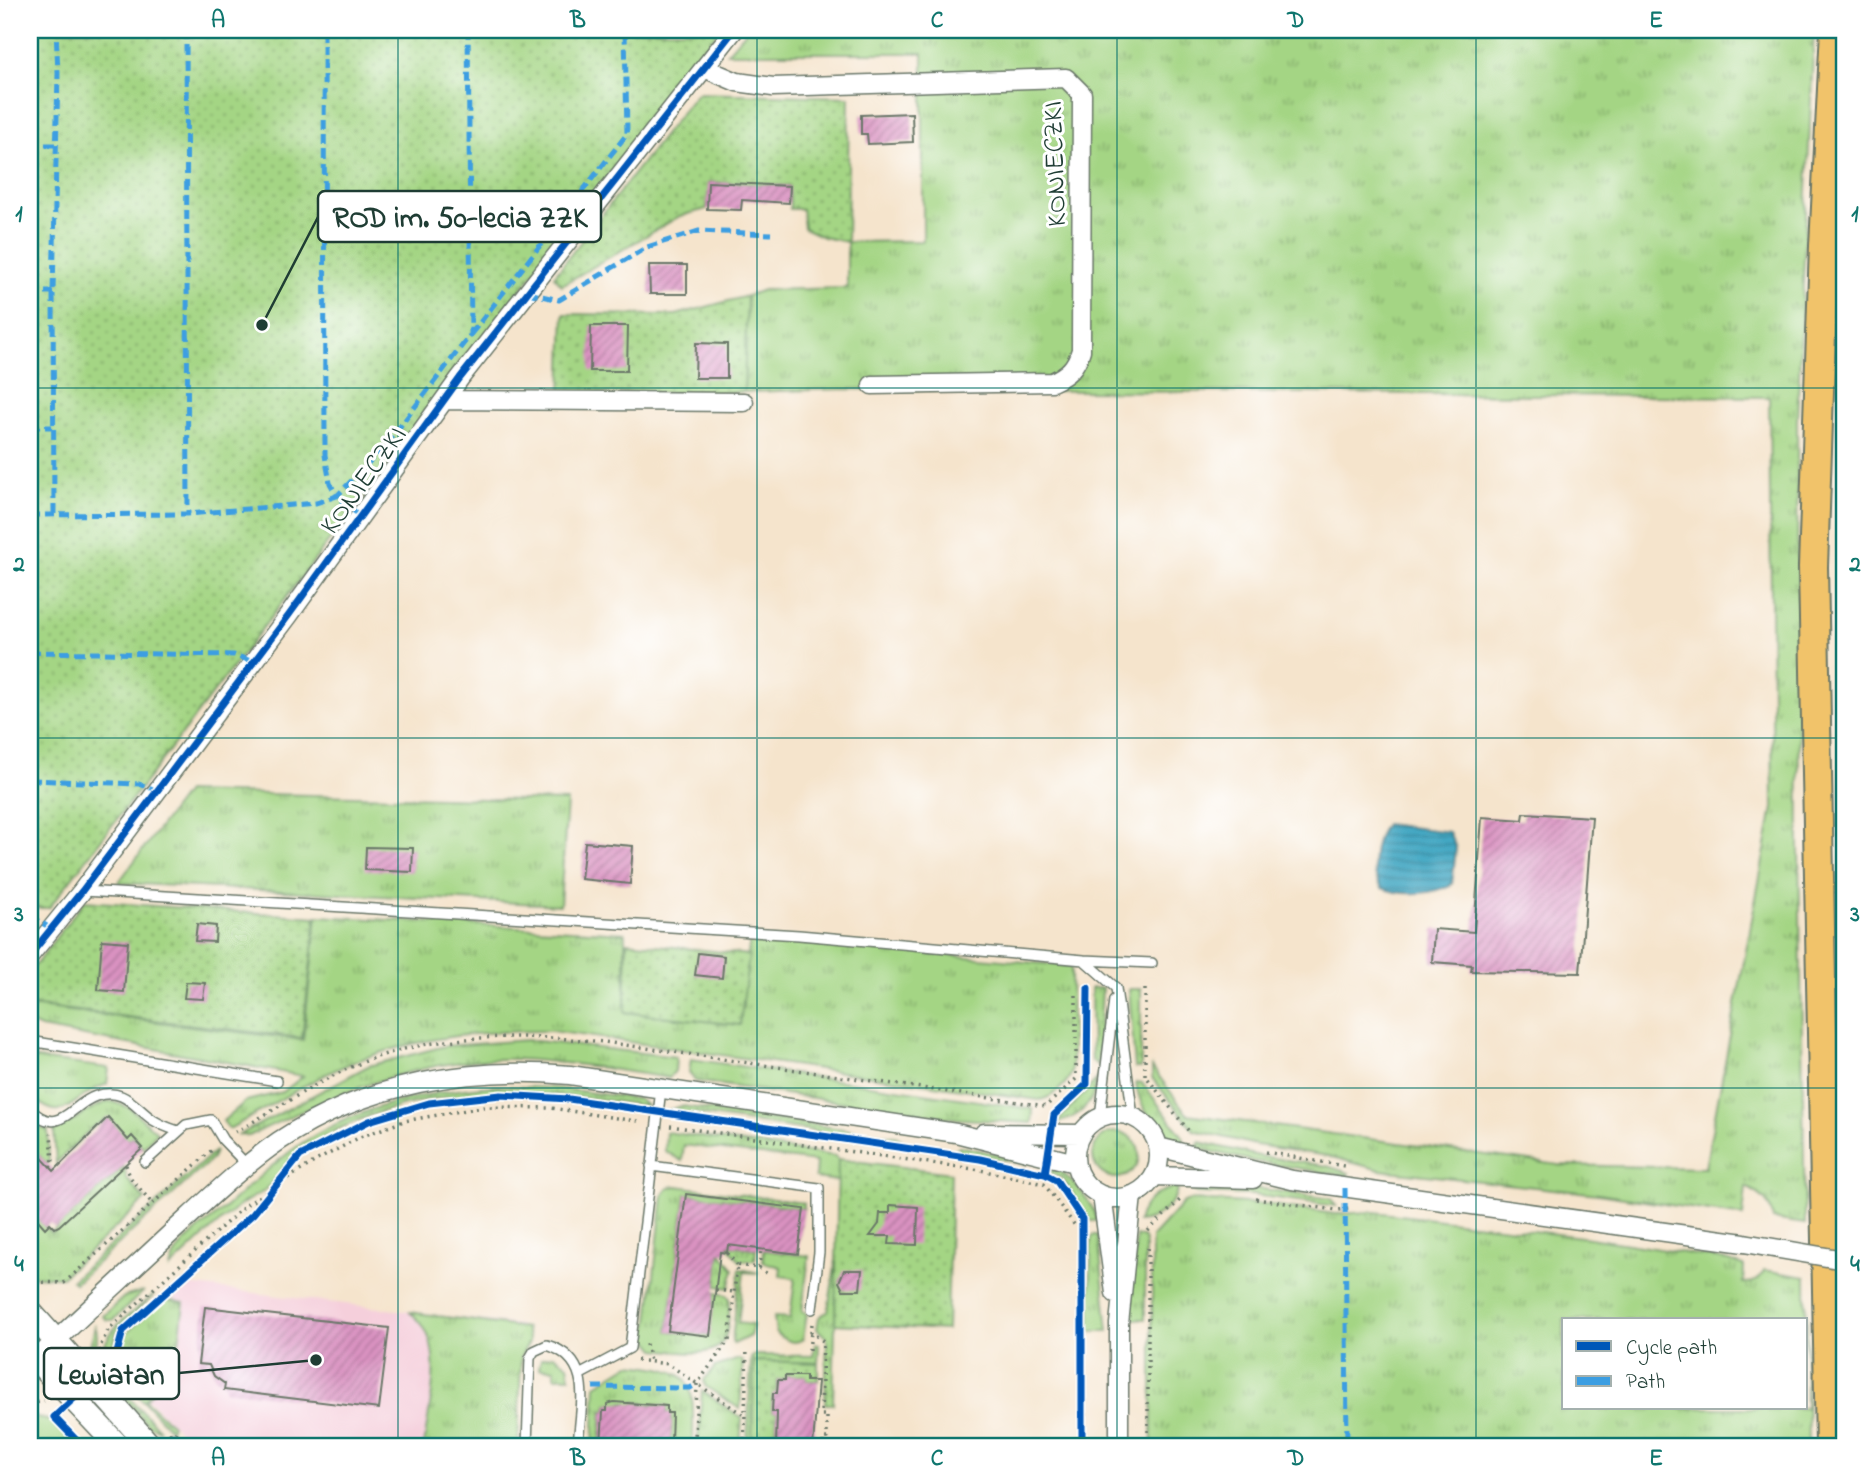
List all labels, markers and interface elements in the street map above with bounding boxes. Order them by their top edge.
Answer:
text: A [211,5,225,38]
text: B [569,5,586,38]
text: C [931,5,944,38]
text: D [1287,5,1304,38]
text: E [1649,5,1663,38]
street label: KONIECZKI [1034,100,1079,227]
callout: ROD im. 50-lecia ZZK [318,191,601,242]
text: ROD im. 50-lecia ZZK [332,198,589,242]
text: 1 [15,199,23,232]
text: 1 [1851,199,1859,232]
street label: KONIECZKI [311,418,418,544]
text: 2 [12,549,25,582]
text: 2 [1848,549,1861,582]
text: 3 [13,899,24,932]
text: 3 [1849,899,1860,932]
text: 4 [14,1249,24,1282]
text: 4 [1850,1249,1860,1282]
legend [1562,1318,1808,1410]
text: Cycle path [1626,1334,1717,1366]
callout: Lewiatan [44,1348,179,1399]
text: Lewiatan [58,1355,165,1399]
text: Path [1626,1368,1665,1398]
text: A [211,1443,225,1476]
text: B [569,1443,586,1476]
text: C [931,1443,944,1476]
text: D [1287,1443,1304,1476]
text: E [1649,1443,1663,1476]

